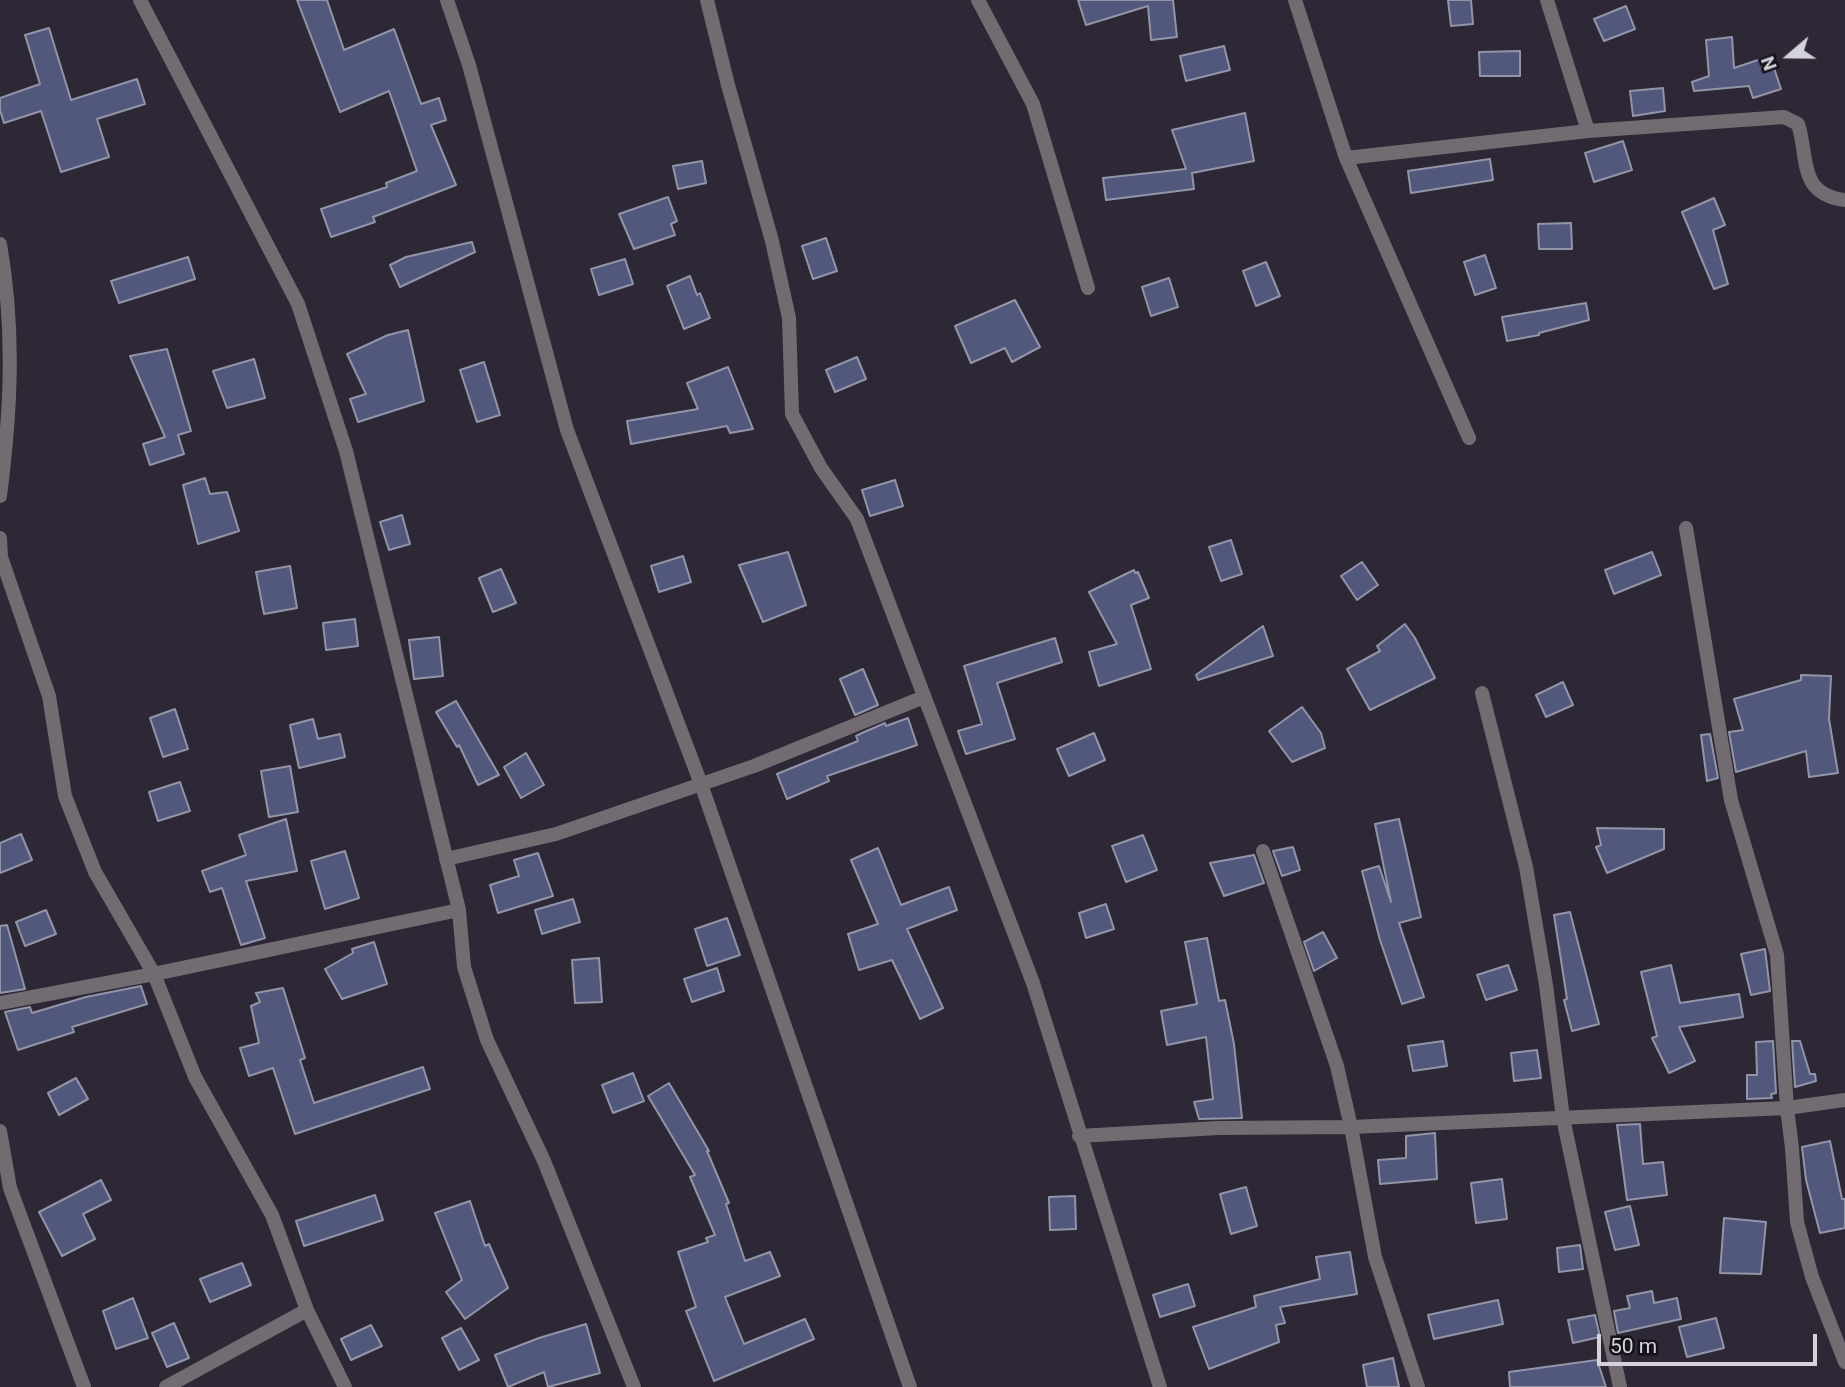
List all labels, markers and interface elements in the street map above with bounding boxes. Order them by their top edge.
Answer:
north arrow [1754,21,1824,91]
text: N [1756,53,1782,74]
scale bar [1600,1320,1820,1364]
text: 50 m [1610,1334,1657,1358]

